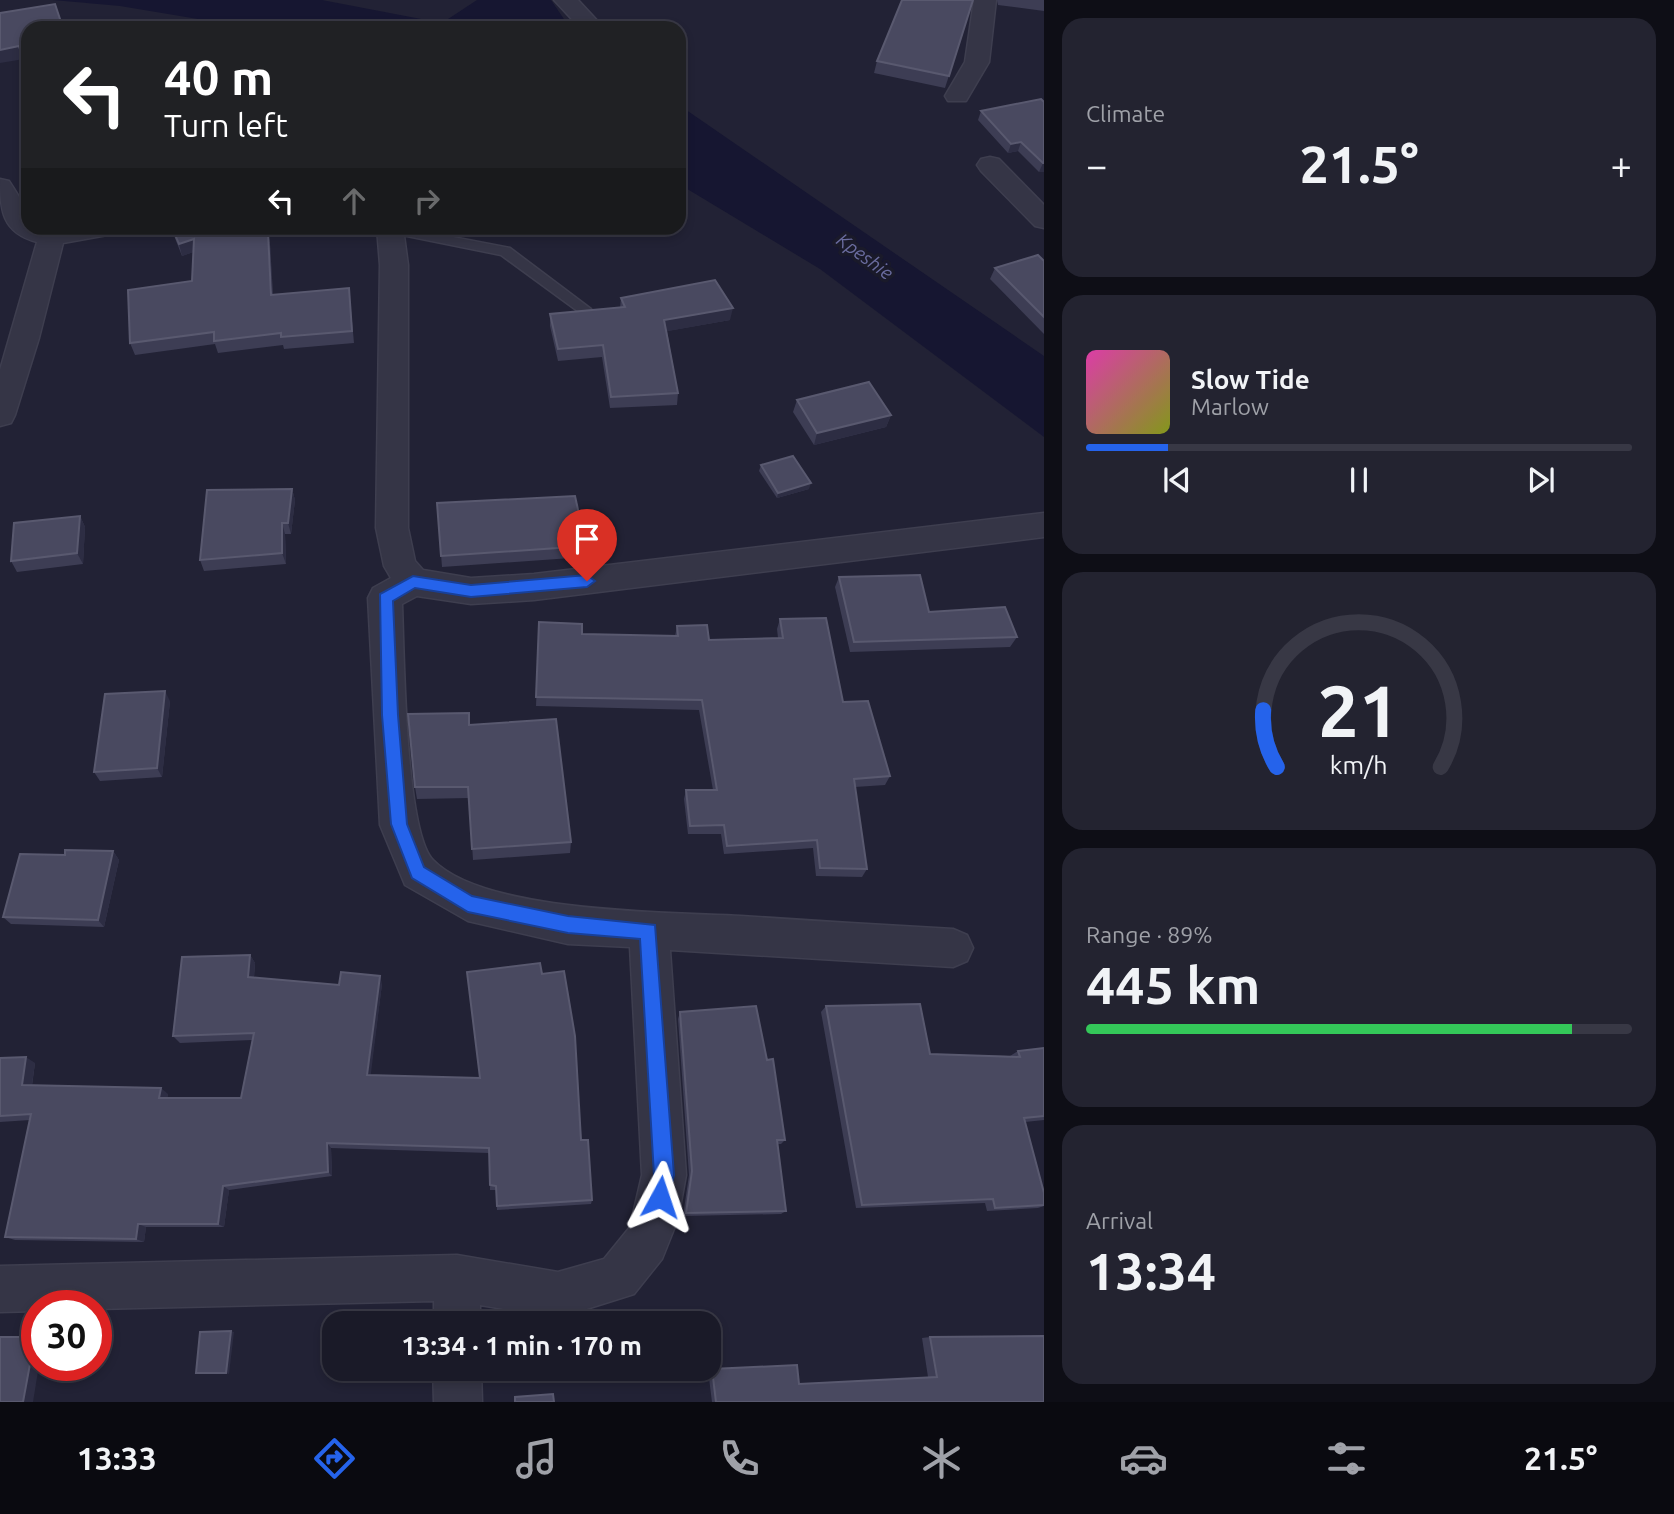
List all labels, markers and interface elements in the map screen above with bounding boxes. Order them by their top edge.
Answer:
icon: left [49,49,140,140]
text: 40 m [164,49,273,104]
text: Climate [1086,101,1165,126]
text: Turn left [164,107,288,143]
text: 21.5° [1299,135,1419,193]
text: − [1086,144,1107,186]
text: + [1611,144,1632,186]
icon: left [262,182,300,220]
icon: ahead [335,182,373,220]
icon: right [408,182,446,220]
water label: Kpeshie [833,228,898,284]
text: Slow Tide [1191,365,1310,394]
text: Marlow [1191,394,1269,419]
icon: previous [1158,461,1196,499]
icon: pause [1340,461,1378,499]
icon: next [1522,461,1560,499]
pin [557,509,617,581]
icon: arrive [568,520,606,558]
text: 21 [1318,669,1400,751]
text: km/h [1330,751,1388,779]
text: Range · 89% [1086,922,1213,947]
text: 445 km [1086,956,1260,1014]
position arrow [623,1160,697,1234]
text: Arrival [1086,1208,1153,1233]
text: 13:34 [1086,1242,1216,1300]
speed limit sign: 30 [21,1290,112,1381]
text: 13:34 · 1 min · 170 m [401,1331,642,1360]
icon: directions [310,1434,359,1483]
icon: music [512,1434,561,1483]
icon: phone [715,1434,764,1483]
icon: climate [917,1434,966,1483]
icon: car [1119,1434,1168,1483]
icon: filters [1322,1434,1371,1483]
text: 13:33 [77,1440,157,1476]
text: 21.5° [1524,1440,1597,1476]

